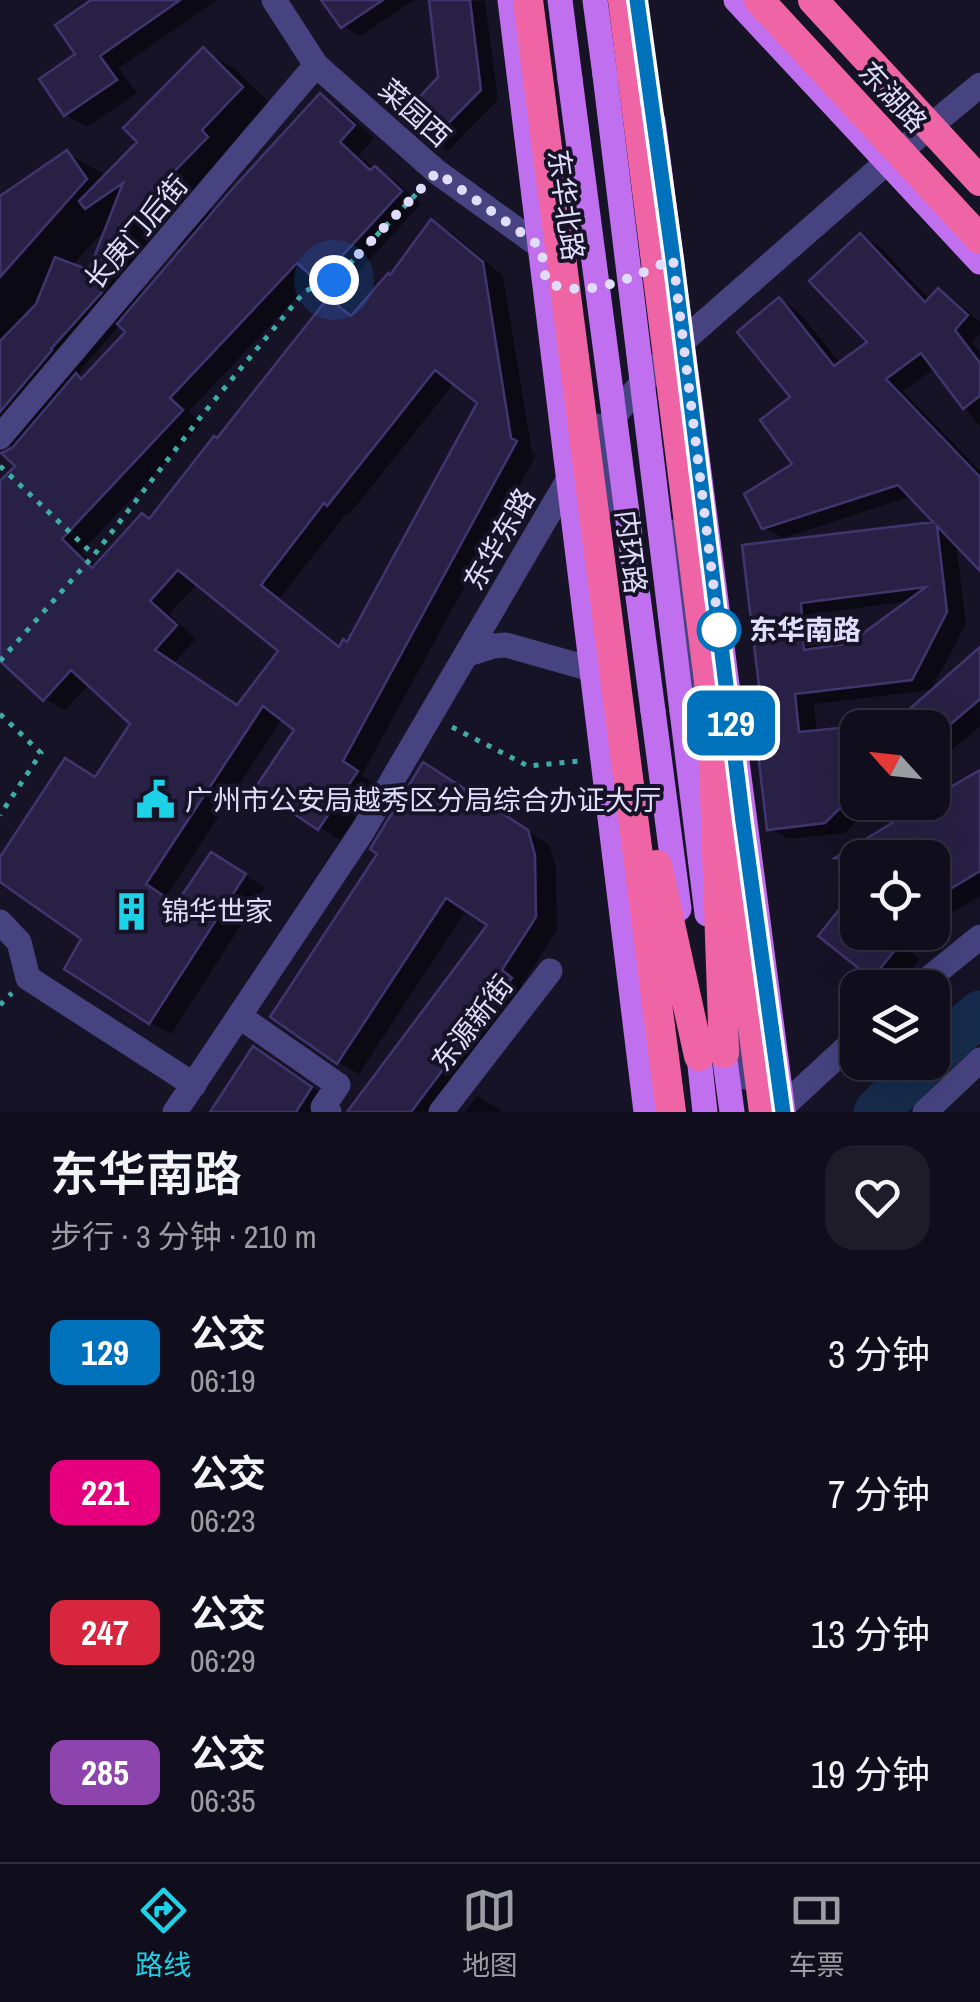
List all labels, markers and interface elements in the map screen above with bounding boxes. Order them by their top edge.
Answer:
street label: 东湖路 [850,53,936,141]
street label: 菜园西 [371,71,459,155]
street label: 东华北路 [539,147,593,263]
street label: 长庚门后街 [76,167,196,297]
your location [309,255,359,305]
street label: 东华东路 [455,481,543,597]
street label: 内环路 [607,508,655,596]
marker: 东华南路 [698,609,740,651]
place label: 东华南路 [749,611,861,649]
line badge: 129 [674,690,788,756]
text: 129 [707,700,755,747]
north arrow [840,710,950,820]
map controls [840,710,950,1080]
public building icon: 广州市公安局越秀区分局综合办证大厅 [134,779,176,821]
place label: 广州市公安局越秀区分局综合办证大厅 [185,781,661,819]
button: locate [840,840,950,950]
building icon: 锦华世家 [110,890,152,932]
place label: 锦华世家 [161,892,273,930]
street label: 东源新街 [423,967,521,1079]
button: layers [840,970,950,1080]
text: 东华南路 [50,1141,242,1206]
button: heart [825,1145,930,1250]
text: 步行 · 3 分钟 · 210 m [50,1215,317,1258]
text: 公交 [190,1308,266,1359]
text: 129 [81,1329,129,1376]
text: 3 分钟 [828,1329,930,1380]
text: 06:19 [190,1359,256,1402]
text: 公交 [190,1448,266,1499]
text: 221 [81,1469,129,1516]
text: 7 分钟 [828,1469,930,1520]
text: 06:23 [190,1499,256,1542]
text: 公交 [190,1588,266,1639]
text: 247 [81,1609,129,1656]
text: 13 分钟 [811,1609,930,1660]
text: 06:29 [190,1639,256,1682]
text: 公交 [190,1728,266,1779]
text: 285 [81,1749,129,1796]
text: 19 分钟 [811,1749,930,1800]
text: 06:35 [190,1779,256,1822]
tab: 路线 [135,1883,191,1984]
tab: 地图 [462,1883,518,1984]
tab: 车票 [789,1883,845,1984]

